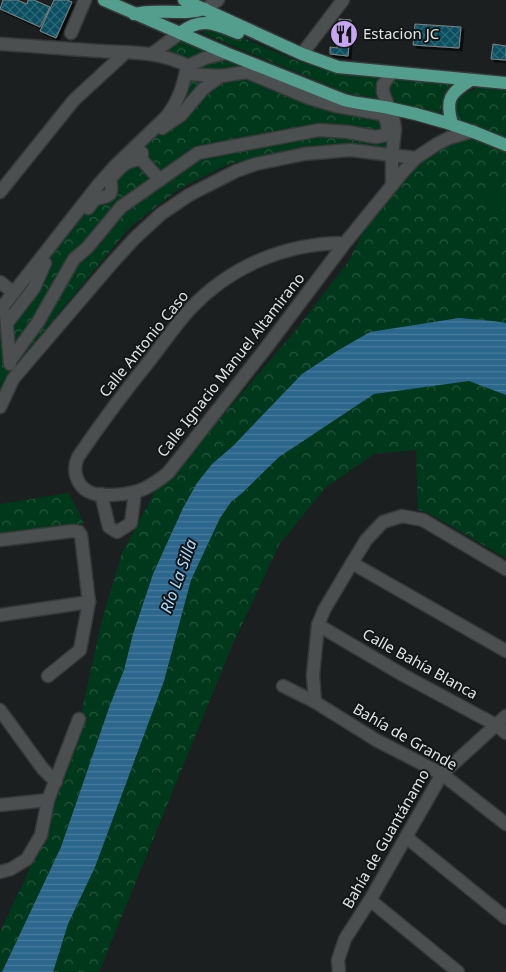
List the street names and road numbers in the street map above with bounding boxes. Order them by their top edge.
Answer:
street label: Calle Ignacio Manuel Altamirano [152,268,308,461]
street label: Calle Antonio Caso [94,286,192,401]
street label: Calle Bahía Blanca [359,623,482,703]
street label: Bahía de Grande [350,698,461,774]
street label: Bahía de Guantánamo [337,765,433,912]

